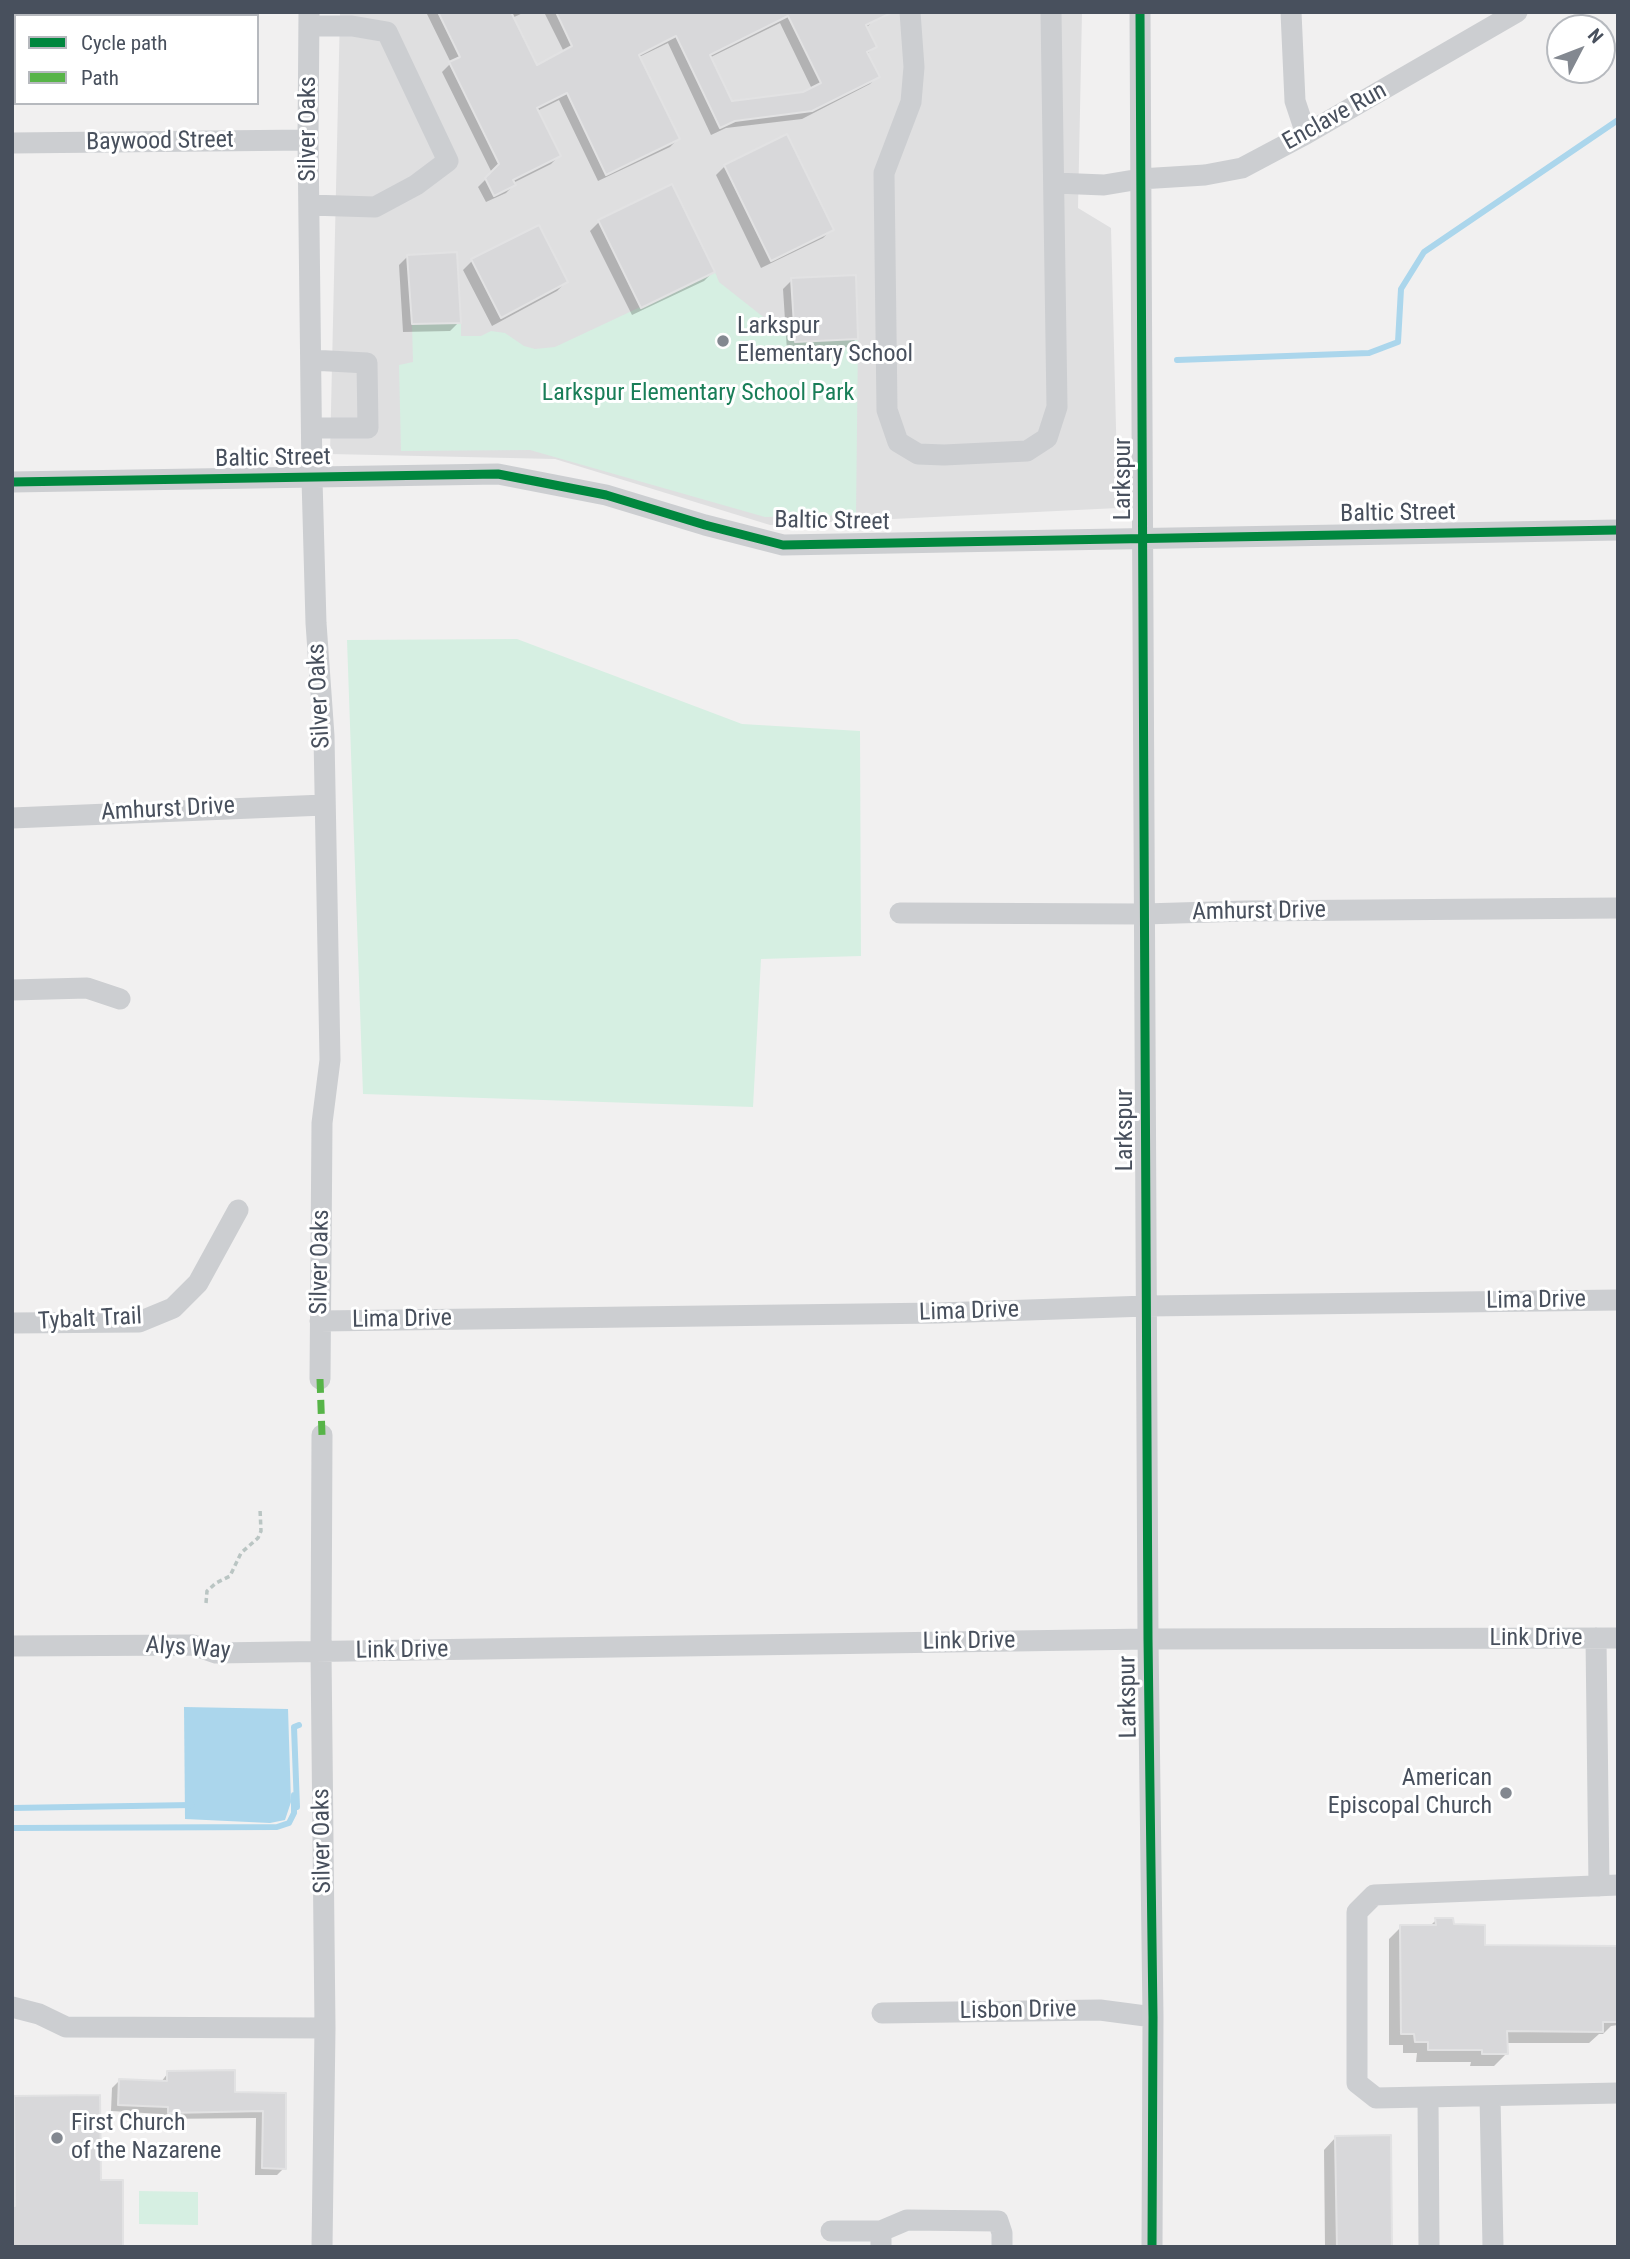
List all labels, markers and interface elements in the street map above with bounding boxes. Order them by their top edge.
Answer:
legend [14,14,259,105]
north arrow [1546,14,1616,84]
text: N [1583,24,1608,48]
text: Cycle path [81,31,167,55]
text: Path [81,66,119,90]
street label: Silver Oaks [295,76,323,182]
street label: Enclave Run [1278,77,1392,157]
street label: Baywood Street [86,126,234,158]
place label: Larkspur Elementary School [737,313,913,369]
marker: Larkspur Elementary School [715,333,731,349]
park label: Larkspur Elementary School Park [542,380,854,408]
street label: Larkspur [1110,438,1138,520]
street label: Baltic Street [215,444,331,474]
street label: Baltic Street [1340,499,1456,529]
street label: Baltic Street [774,507,890,537]
street label: Silver Oaks [303,643,337,749]
street label: Amhurst Drive [100,792,236,828]
street label: Amhurst Drive [1192,896,1326,928]
street label: Larkspur [1112,1089,1140,1171]
street label: Silver Oaks [306,1209,336,1315]
street label: Lima Drive [1486,1286,1586,1316]
street label: Lima Drive [919,1296,1019,1328]
street label: Tybalt Trail [37,1303,143,1337]
street label: Lima Drive [352,1305,452,1335]
street label: Link Drive [1490,1625,1582,1653]
street label: Link Drive [922,1627,1016,1657]
street label: Alys Way [145,1632,231,1666]
street label: Link Drive [355,1636,449,1666]
street label: Larkspur [1114,1655,1144,1739]
place label: American Episcopal Church [1328,1765,1492,1821]
marker: American Episcopal Church [1498,1785,1514,1801]
street label: Silver Oaks [308,1788,338,1894]
street label: Lisbon Drive [959,1996,1077,2026]
place label: First Church of the Nazarene [71,2110,221,2166]
marker: First Church of the Nazarene [49,2130,65,2146]

